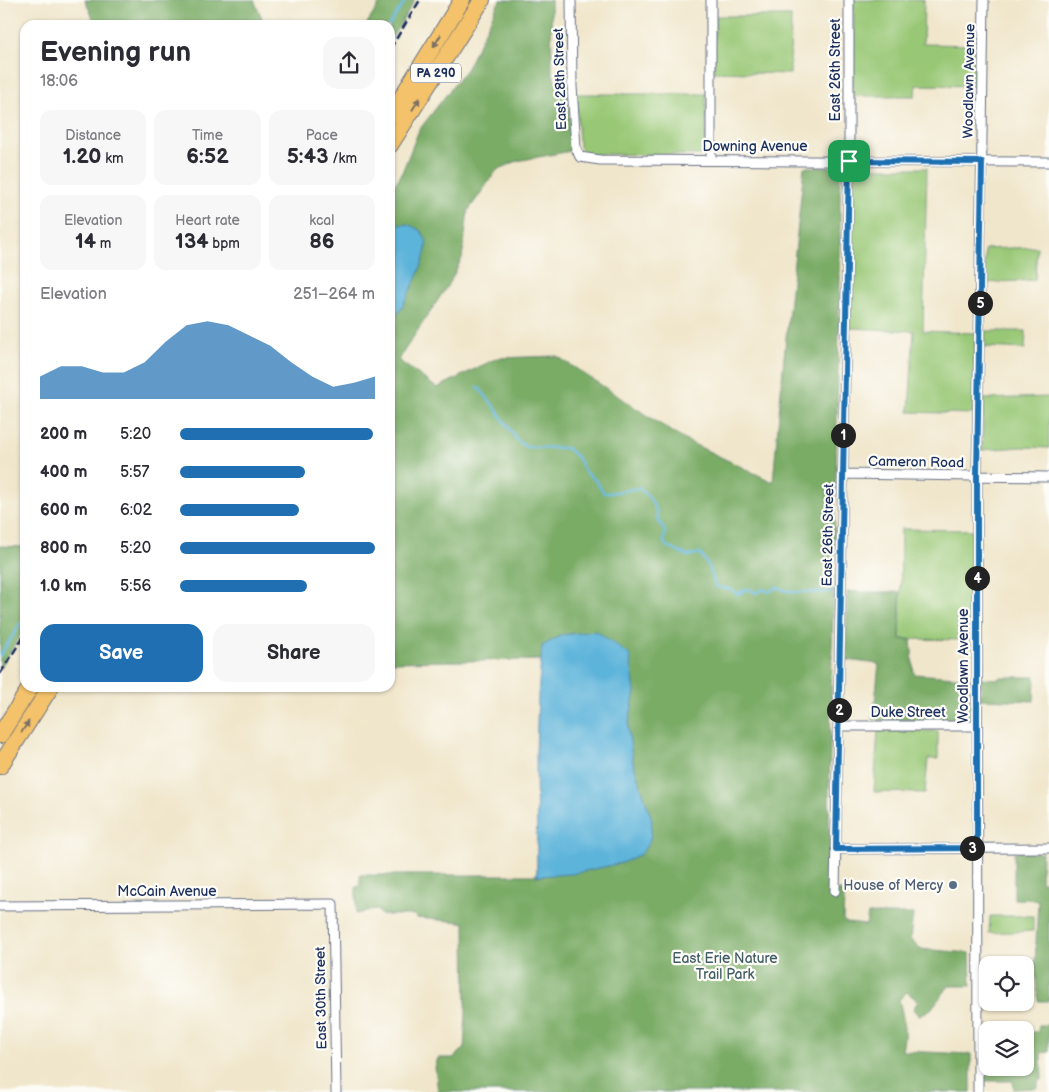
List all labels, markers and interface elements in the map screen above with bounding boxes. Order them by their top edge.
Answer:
street label: East 26th Street [827,18,844,121]
street label: Woodlawn Avenue [959,23,979,139]
street label: East 28th Street [550,27,570,131]
one-way arrow [432,35,441,48]
text: Evening run [40,36,191,69]
button: share [323,37,375,89]
road number: PA 290 [411,64,461,82]
text: 18:06 [40,72,78,91]
one-way arrow [411,98,421,111]
text: Distance [65,127,121,144]
text: Time [192,127,223,144]
text: Pace [306,127,338,144]
street label: Downing Avenue [702,138,808,155]
pin [828,140,870,182]
text: 1.20 [63,144,101,169]
text: 6:52 [186,144,229,169]
text: 5:43 [287,144,328,169]
icon: arrive [835,147,863,175]
text: km [101,150,124,167]
text: /km [328,150,357,167]
text: Elevation [64,212,122,229]
text: Heart rate [175,212,240,229]
text: kcal [309,212,334,229]
text: 14 [75,229,96,254]
text: 134 [175,229,209,254]
text: 86 [309,229,335,254]
text: m [96,235,111,252]
text: bpm [209,235,240,252]
text: Elevation [40,285,107,304]
text: 251–264 m [293,285,375,304]
pin: 5 [968,290,992,316]
text: 5 [976,295,985,312]
pin: 1 [830,422,856,448]
text: 200 m [40,425,87,444]
text: 5:20 [120,425,151,444]
text: 1 [841,427,846,444]
street label: Cameron Road [868,453,964,471]
text: 400 m [40,463,87,482]
text: 5:57 [120,463,149,482]
street label: East 26th Street [819,483,837,587]
text: 600 m [40,501,88,520]
text: 6:02 [120,501,152,520]
text: 800 m [40,539,88,558]
text: 5:20 [120,539,151,558]
pin: 4 [964,566,990,590]
text: 4 [973,570,982,587]
text: 1.0 km [40,577,87,596]
text: 5:56 [120,577,151,596]
street label: Woodlawn Avenue [955,609,972,723]
button: Save [40,624,203,682]
button: Share [213,624,375,682]
pin: 2 [826,698,852,722]
text: 2 [835,702,844,719]
street label: Duke Street [871,704,946,721]
one-way arrow [20,720,30,733]
pin: 3 [960,836,984,860]
text: 3 [968,840,977,857]
place label: House of Mercy [843,877,944,894]
marker: House of Mercy [947,879,959,891]
street label: McCain Avenue [117,883,217,900]
street label: East 30th Street [312,946,330,1050]
park label: East Erie Nature Trail Park [672,950,778,983]
map controls [979,956,1034,1076]
button: locate [979,956,1034,1011]
button: layers [979,1021,1034,1076]

